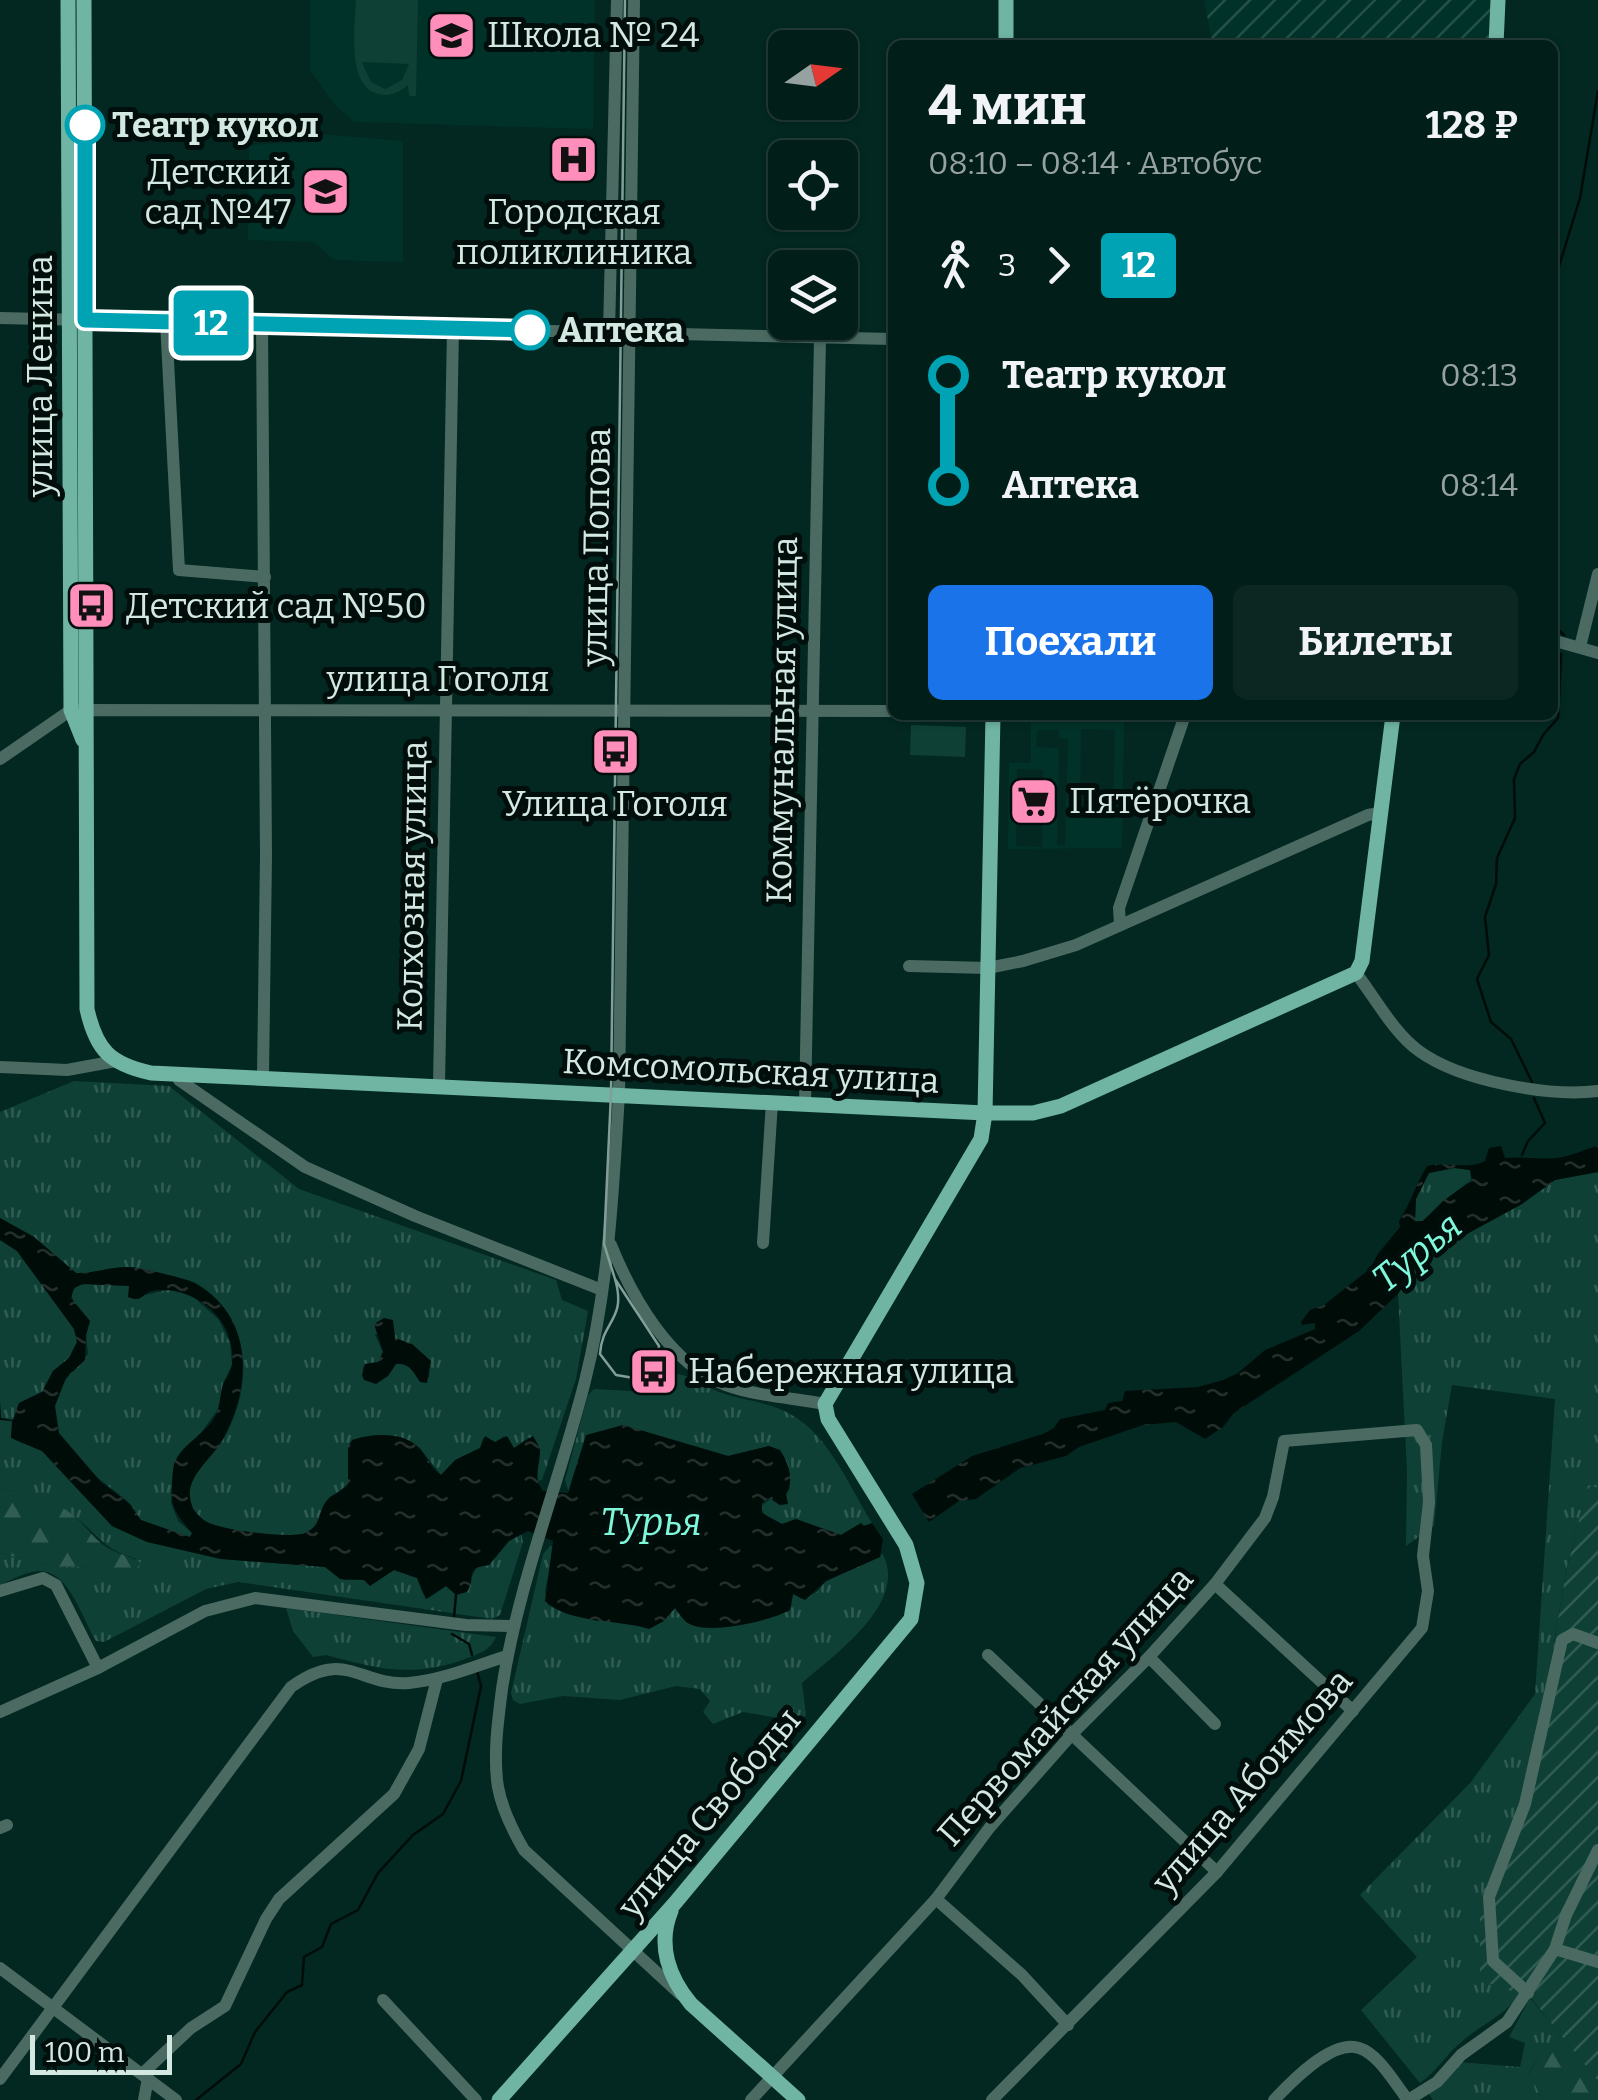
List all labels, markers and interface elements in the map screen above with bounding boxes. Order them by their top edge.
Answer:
school or university icon: Школа № 24 [426,9,478,61]
place label: Школа № 24 [487,14,699,56]
north arrow [768,30,858,120]
map controls [768,30,858,340]
text: 4 мин [928,73,1087,139]
text: 128 ₽ [1426,102,1518,148]
place label: Театр кукол [112,104,319,146]
marker: Театр кукол [66,106,104,144]
hospital icon: Городская поликлиника [548,134,600,186]
button: locate [768,140,858,230]
text: 08:10 – 08:14 · Автобус [928,144,1262,182]
place label: Детский сад №47 [144,151,291,233]
school or university icon: Детский сад №47 [300,166,352,218]
place label: Городская поликлиника [456,191,692,273]
icon: walk [928,238,983,293]
icon: forward [1031,238,1086,293]
text: 12 [1121,244,1156,286]
text: 3 [998,246,1016,284]
button: layers [768,250,858,340]
street label: улица Ленина [19,255,61,498]
line badge: 12 [166,290,256,356]
text: 12 [194,302,228,344]
place label: Аптека [558,309,684,351]
marker: Аптека [511,311,549,349]
text: Театр кукол [1002,352,1227,398]
text: 08:13 [1440,356,1518,394]
street label: улица Попова [573,427,619,668]
text: Аптека [1002,462,1139,508]
text: 08:14 [1440,466,1518,504]
street label: Коммунальная улица [758,536,806,904]
bus stop icon: Детский сад №50 [65,580,117,632]
place label: Детский сад №50 [126,585,427,627]
button: Поехали [928,585,1213,700]
button: Билеты [1233,585,1518,700]
street label: улица Гоголя [326,658,549,700]
bus stop icon: Улица Гоголя [589,726,641,778]
street label: Колхозная улица [388,740,436,1032]
supermarket icon: Пятёрочка [1008,775,1060,827]
place label: Пятёрочка [1069,780,1251,822]
place label: Улица Гоголя [502,783,728,825]
street label: Комсомольская улица [561,1040,941,1102]
water label: Турья [1363,1202,1471,1302]
bus stop icon: Набережная улица [627,1345,679,1397]
place label: Набережная улица [688,1350,1014,1392]
water label: Турья [600,1499,702,1545]
street label: Первомайская улица [929,1558,1201,1854]
street label: улица Абоимова [1143,1660,1361,1902]
street label: улица Свободы [608,1700,809,1927]
scale bar [30,2030,172,2074]
text: 100 m [45,2036,125,2069]

